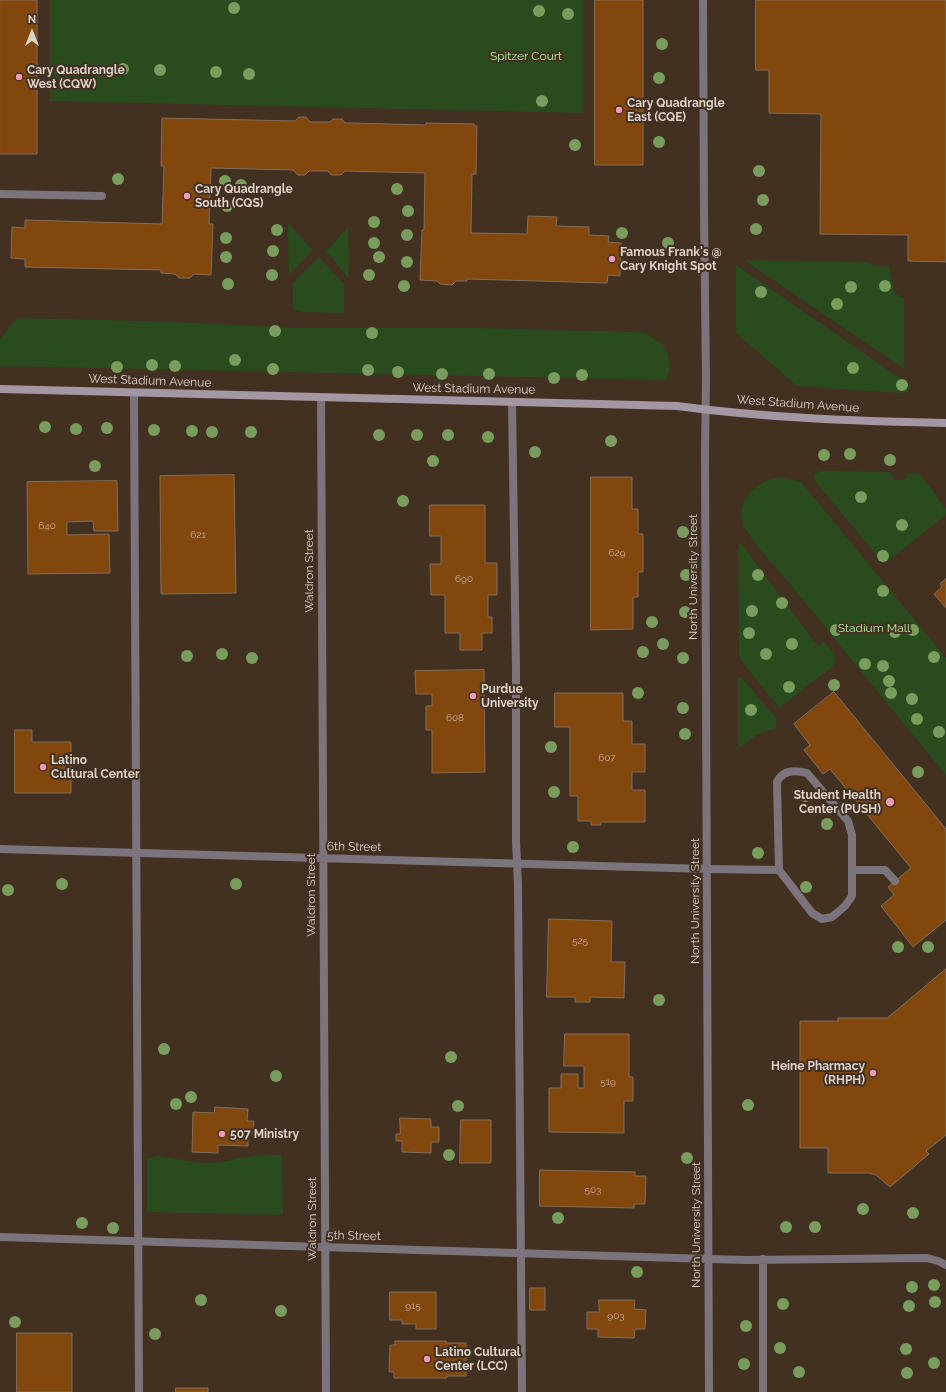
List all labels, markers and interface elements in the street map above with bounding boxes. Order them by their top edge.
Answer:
north arrow [12,12,52,52]
text: N [28,13,36,26]
park label: Spitzer Court [490,49,562,63]
place label: Cary Quadrangle West (CQW) [27,63,125,91]
marker: Cary Quadrangle West (CQW) [14,72,24,82]
place label: Cary Quadrangle East (CQE) [627,96,725,124]
marker: Cary Quadrangle East (CQE) [614,105,624,115]
place label: Cary Quadrangle South (CQS) [195,182,293,210]
marker: Cary Quadrangle South (CQS) [182,191,192,201]
place label: Famous Frank's @ Cary Knight Spot [620,245,722,273]
marker: Famous Frank's @ Cary Knight Spot [607,254,617,264]
street label: West Stadium Avenue [88,372,212,390]
street label: West Stadium Avenue [412,381,536,397]
street label: West Stadium Avenue [736,393,860,415]
street label: North University Street [686,514,700,640]
house number: 640 [38,520,56,532]
house number: 621 [190,529,206,541]
street label: Waldron Street [302,529,316,613]
house number: 629 [608,547,626,559]
house number: 690 [455,573,473,585]
park label: Stadium Mall [838,621,910,635]
place label: Purdue University [481,682,539,710]
marker: Purdue University [468,691,478,701]
house number: 608 [446,712,464,724]
house number: 607 [598,752,616,764]
place label: Latino Cultural Center [51,753,140,781]
marker: Latino Cultural Center [38,762,48,772]
place label: Student Health Center (PUSH) [794,788,881,816]
marker: Student Health Center (PUSH) [884,796,896,808]
street label: North University Street [688,838,702,964]
street label: 6th Street [327,839,381,855]
street label: Waldron Street [304,853,318,937]
house number: 525 [572,935,588,947]
place label: Heine Pharmacy (RHPH) [771,1059,865,1087]
marker: Heine Pharmacy (RHPH) [868,1068,878,1078]
house number: 519 [600,1076,616,1088]
place label: 507 Ministry [230,1127,299,1141]
marker: 507 Ministry [217,1129,227,1139]
street label: North University Street [689,1162,703,1288]
street label: Waldron Street [305,1177,319,1261]
house number: 503 [585,1184,601,1196]
street label: 5th Street [327,1228,381,1244]
house number: 915 [405,1300,421,1312]
house number: 903 [607,1310,625,1322]
place label: Latino Cultural Center (LCC) [435,1345,521,1373]
marker: Latino Cultural Center (LCC) [422,1354,432,1364]

